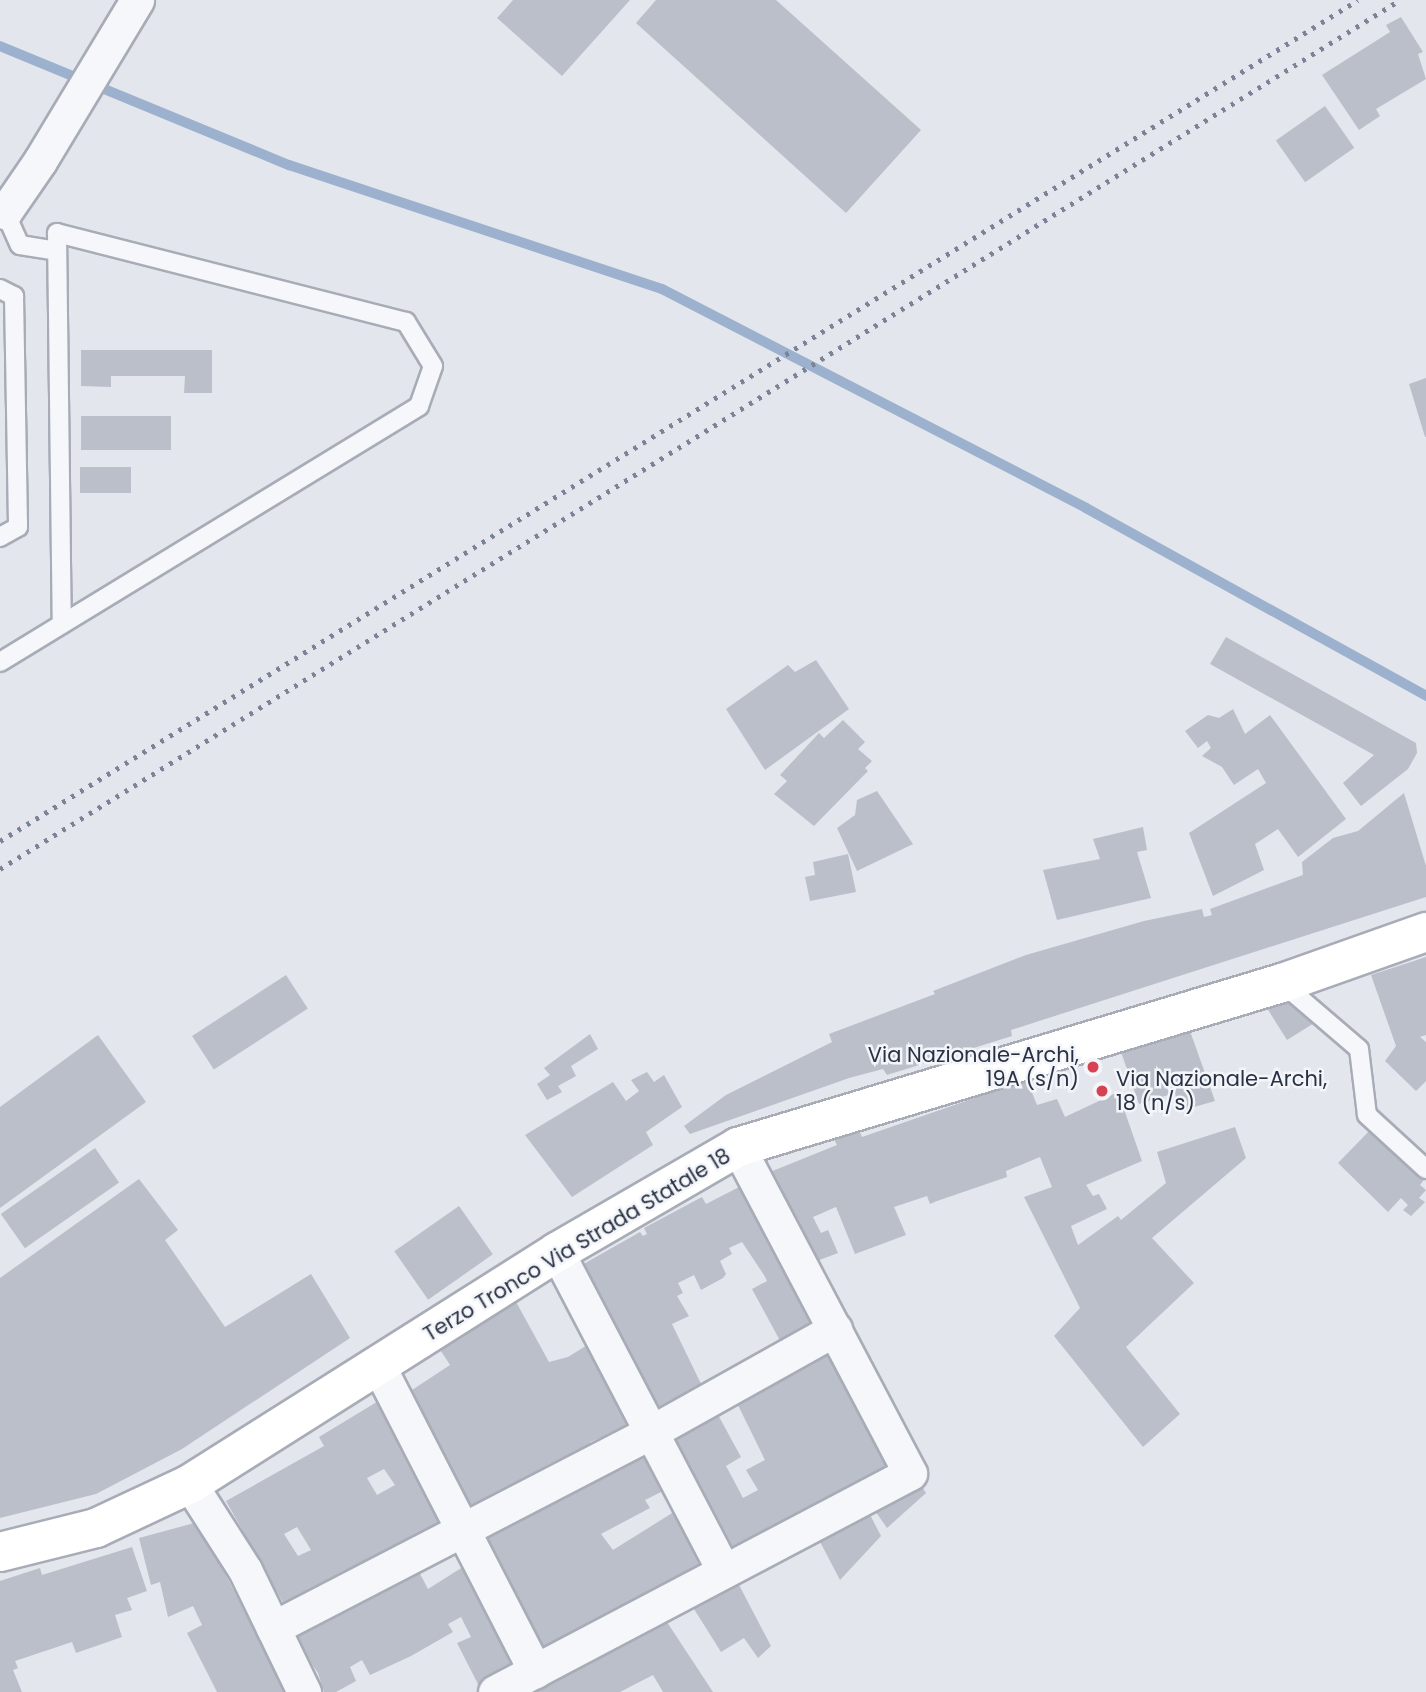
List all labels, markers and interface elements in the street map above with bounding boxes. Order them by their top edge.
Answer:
place label: Via Nazionale-Archi, 19A (s/n) [868,1042,1079,1092]
marker: Via Nazionale-Archi, 19A (s/n) [1085,1059,1101,1075]
place label: Via Nazionale-Archi, 18 (n/s) [1116,1066,1327,1116]
marker: Via Nazionale-Archi, 18 (n/s) [1094,1083,1110,1099]
street label: Terzo Tronco Via Strada Statale 18 [419,1143,735,1347]

